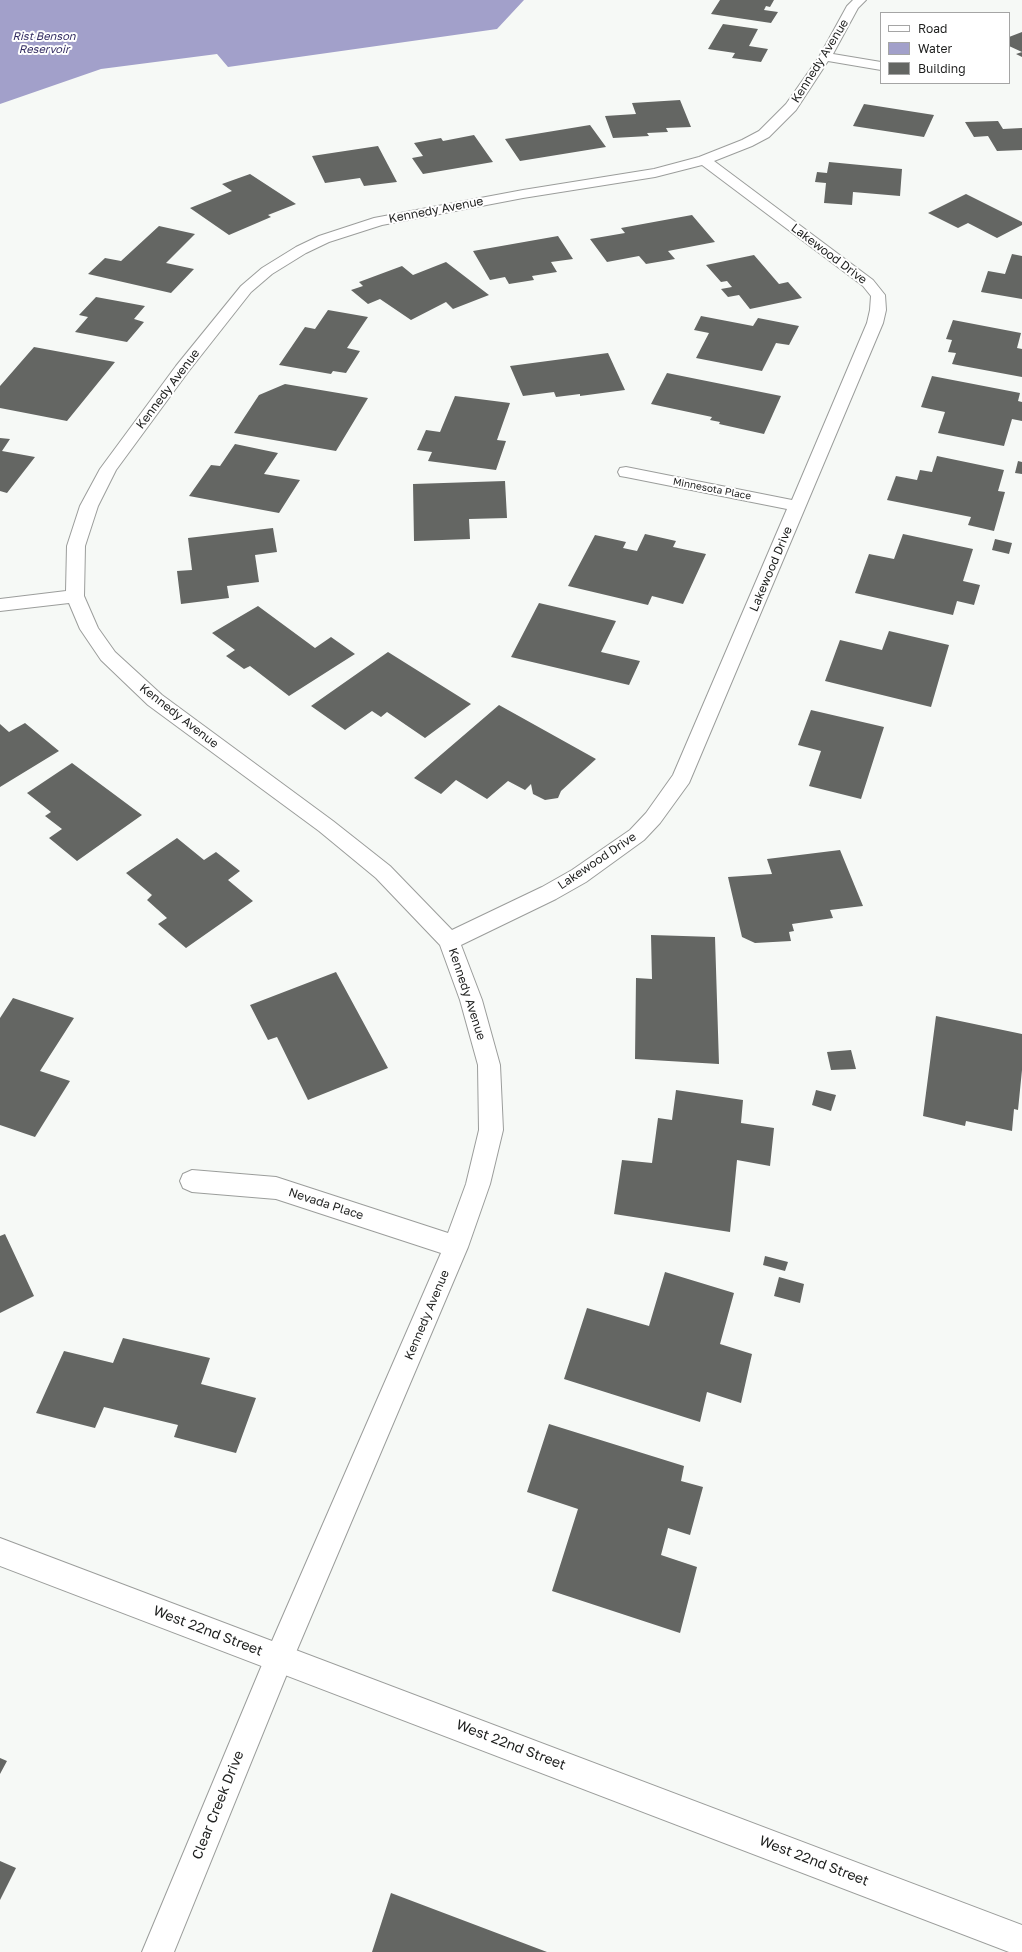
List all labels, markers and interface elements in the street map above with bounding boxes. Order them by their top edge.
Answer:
legend [880,12,1010,84]
street label: Kennedy Avenue [788,16,852,106]
text: Road [918,21,947,36]
water label: Rist Benson Reservoir [12,30,76,56]
text: Water [918,41,952,56]
text: Building [918,61,966,76]
street label: Kennedy Avenue [387,194,485,226]
street label: Lakewood Drive [788,221,870,287]
street label: Kennedy Avenue [133,346,203,432]
street label: Minnesota Place [672,476,752,502]
street label: Lakewood Drive [747,524,795,614]
street label: Kennedy Avenue [137,681,221,751]
street label: Lakewood Drive [555,830,639,892]
street label: Kennedy Avenue [445,946,489,1042]
street label: Nevada Place [287,1185,365,1223]
street label: Kennedy Avenue [402,1268,452,1362]
street label: West 22nd Street [151,1602,265,1660]
street label: West 22nd Street [454,1716,568,1774]
street label: Clear Creek Drive [188,1748,248,1862]
street label: West 22nd Street [757,1832,871,1890]

